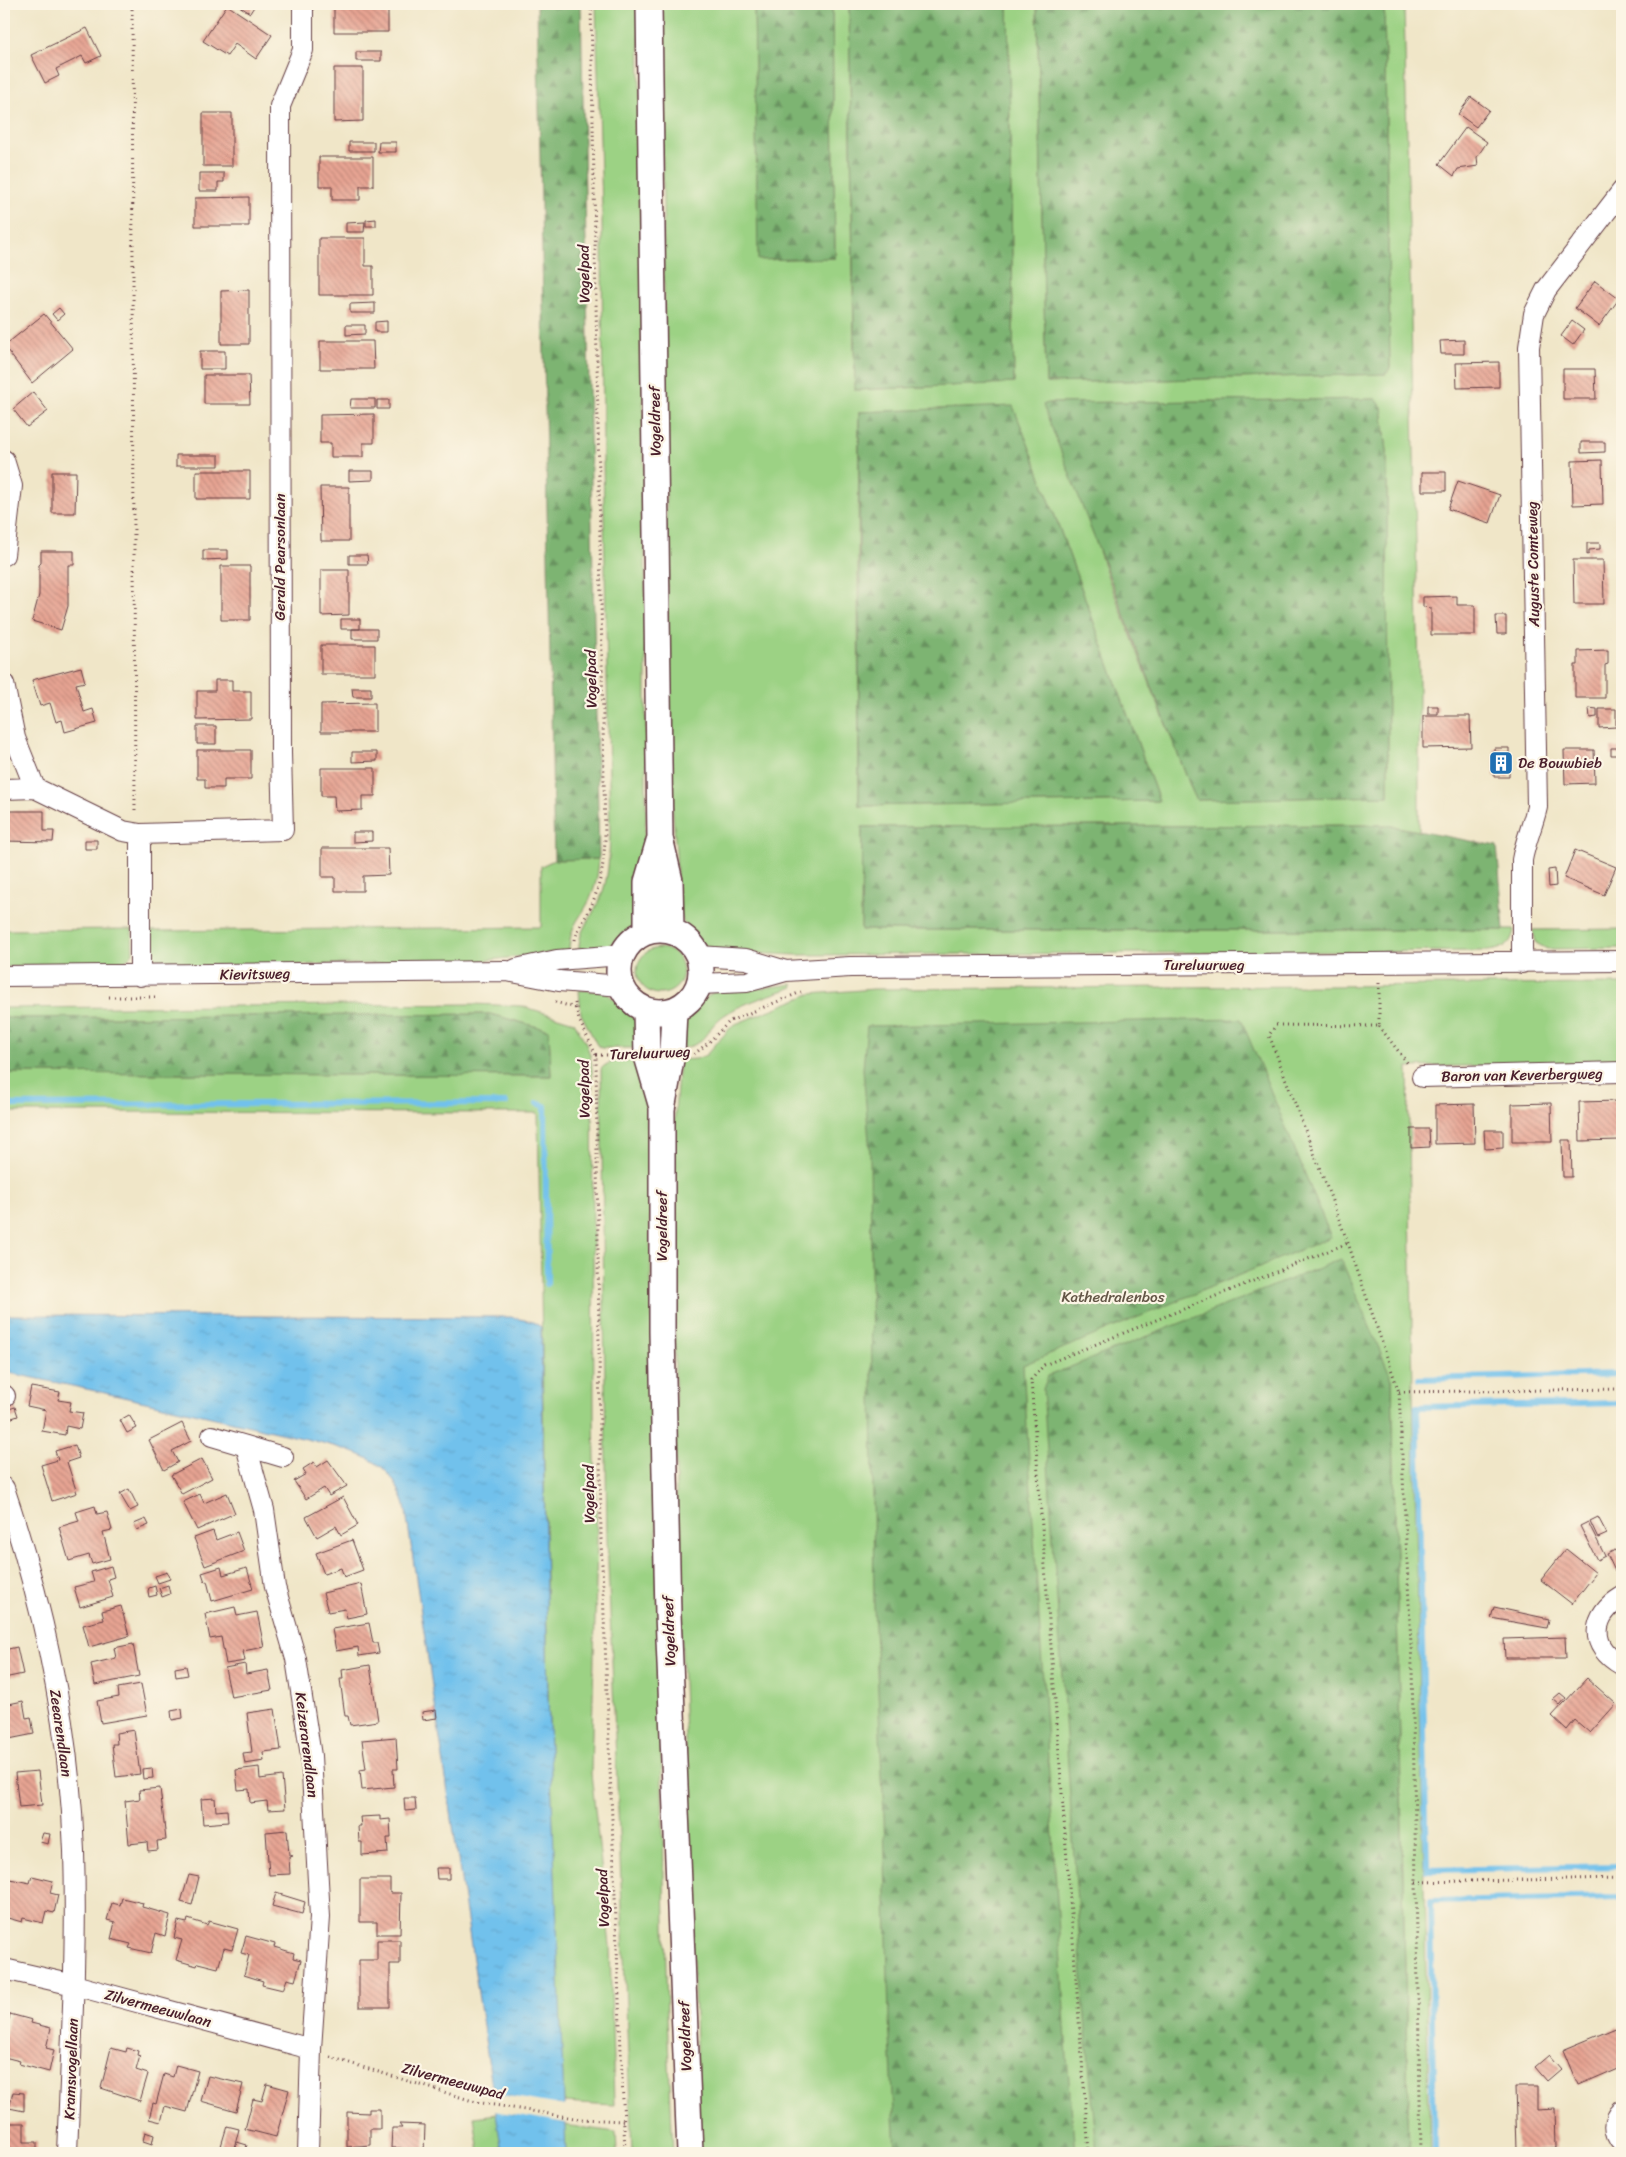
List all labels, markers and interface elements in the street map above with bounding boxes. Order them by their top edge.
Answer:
street label: Vogelpad [570,244,598,303]
street label: Vogeldreef [641,384,669,456]
street label: Gerald Pearsonlaan [267,494,293,620]
street label: Auguste Comteweg [1519,501,1547,628]
street label: Vogelpad [577,649,605,708]
building icon: De Bouwbieb [1488,750,1514,776]
place label: De Bouwbieb [1518,750,1602,776]
street label: Tureluurweg [1163,952,1245,978]
street label: Kievitsweg [220,960,291,988]
street label: Tureluurweg [609,1039,691,1067]
street label: Vogelpad [570,1059,598,1118]
street label: Baron van Keverbergweg [1441,1061,1604,1089]
street label: Vogeldreef [649,1189,675,1261]
park label: Kathedralenbos [1061,1284,1165,1310]
street label: Vogelpad [575,1464,603,1523]
street label: Vogeldreef [655,1594,683,1667]
street label: Zeearendlaan [42,1687,80,1779]
street label: Keizerarendlaan [288,1691,326,1799]
street label: Vogelpad [589,1867,617,1928]
street label: Zilvermeeuwlaan [102,1981,214,2035]
street label: Vogeldreef [671,1999,699,2072]
street label: Kramsvogellaan [56,2018,86,2120]
street label: Zilvermeeuwpad [399,2055,508,2108]

